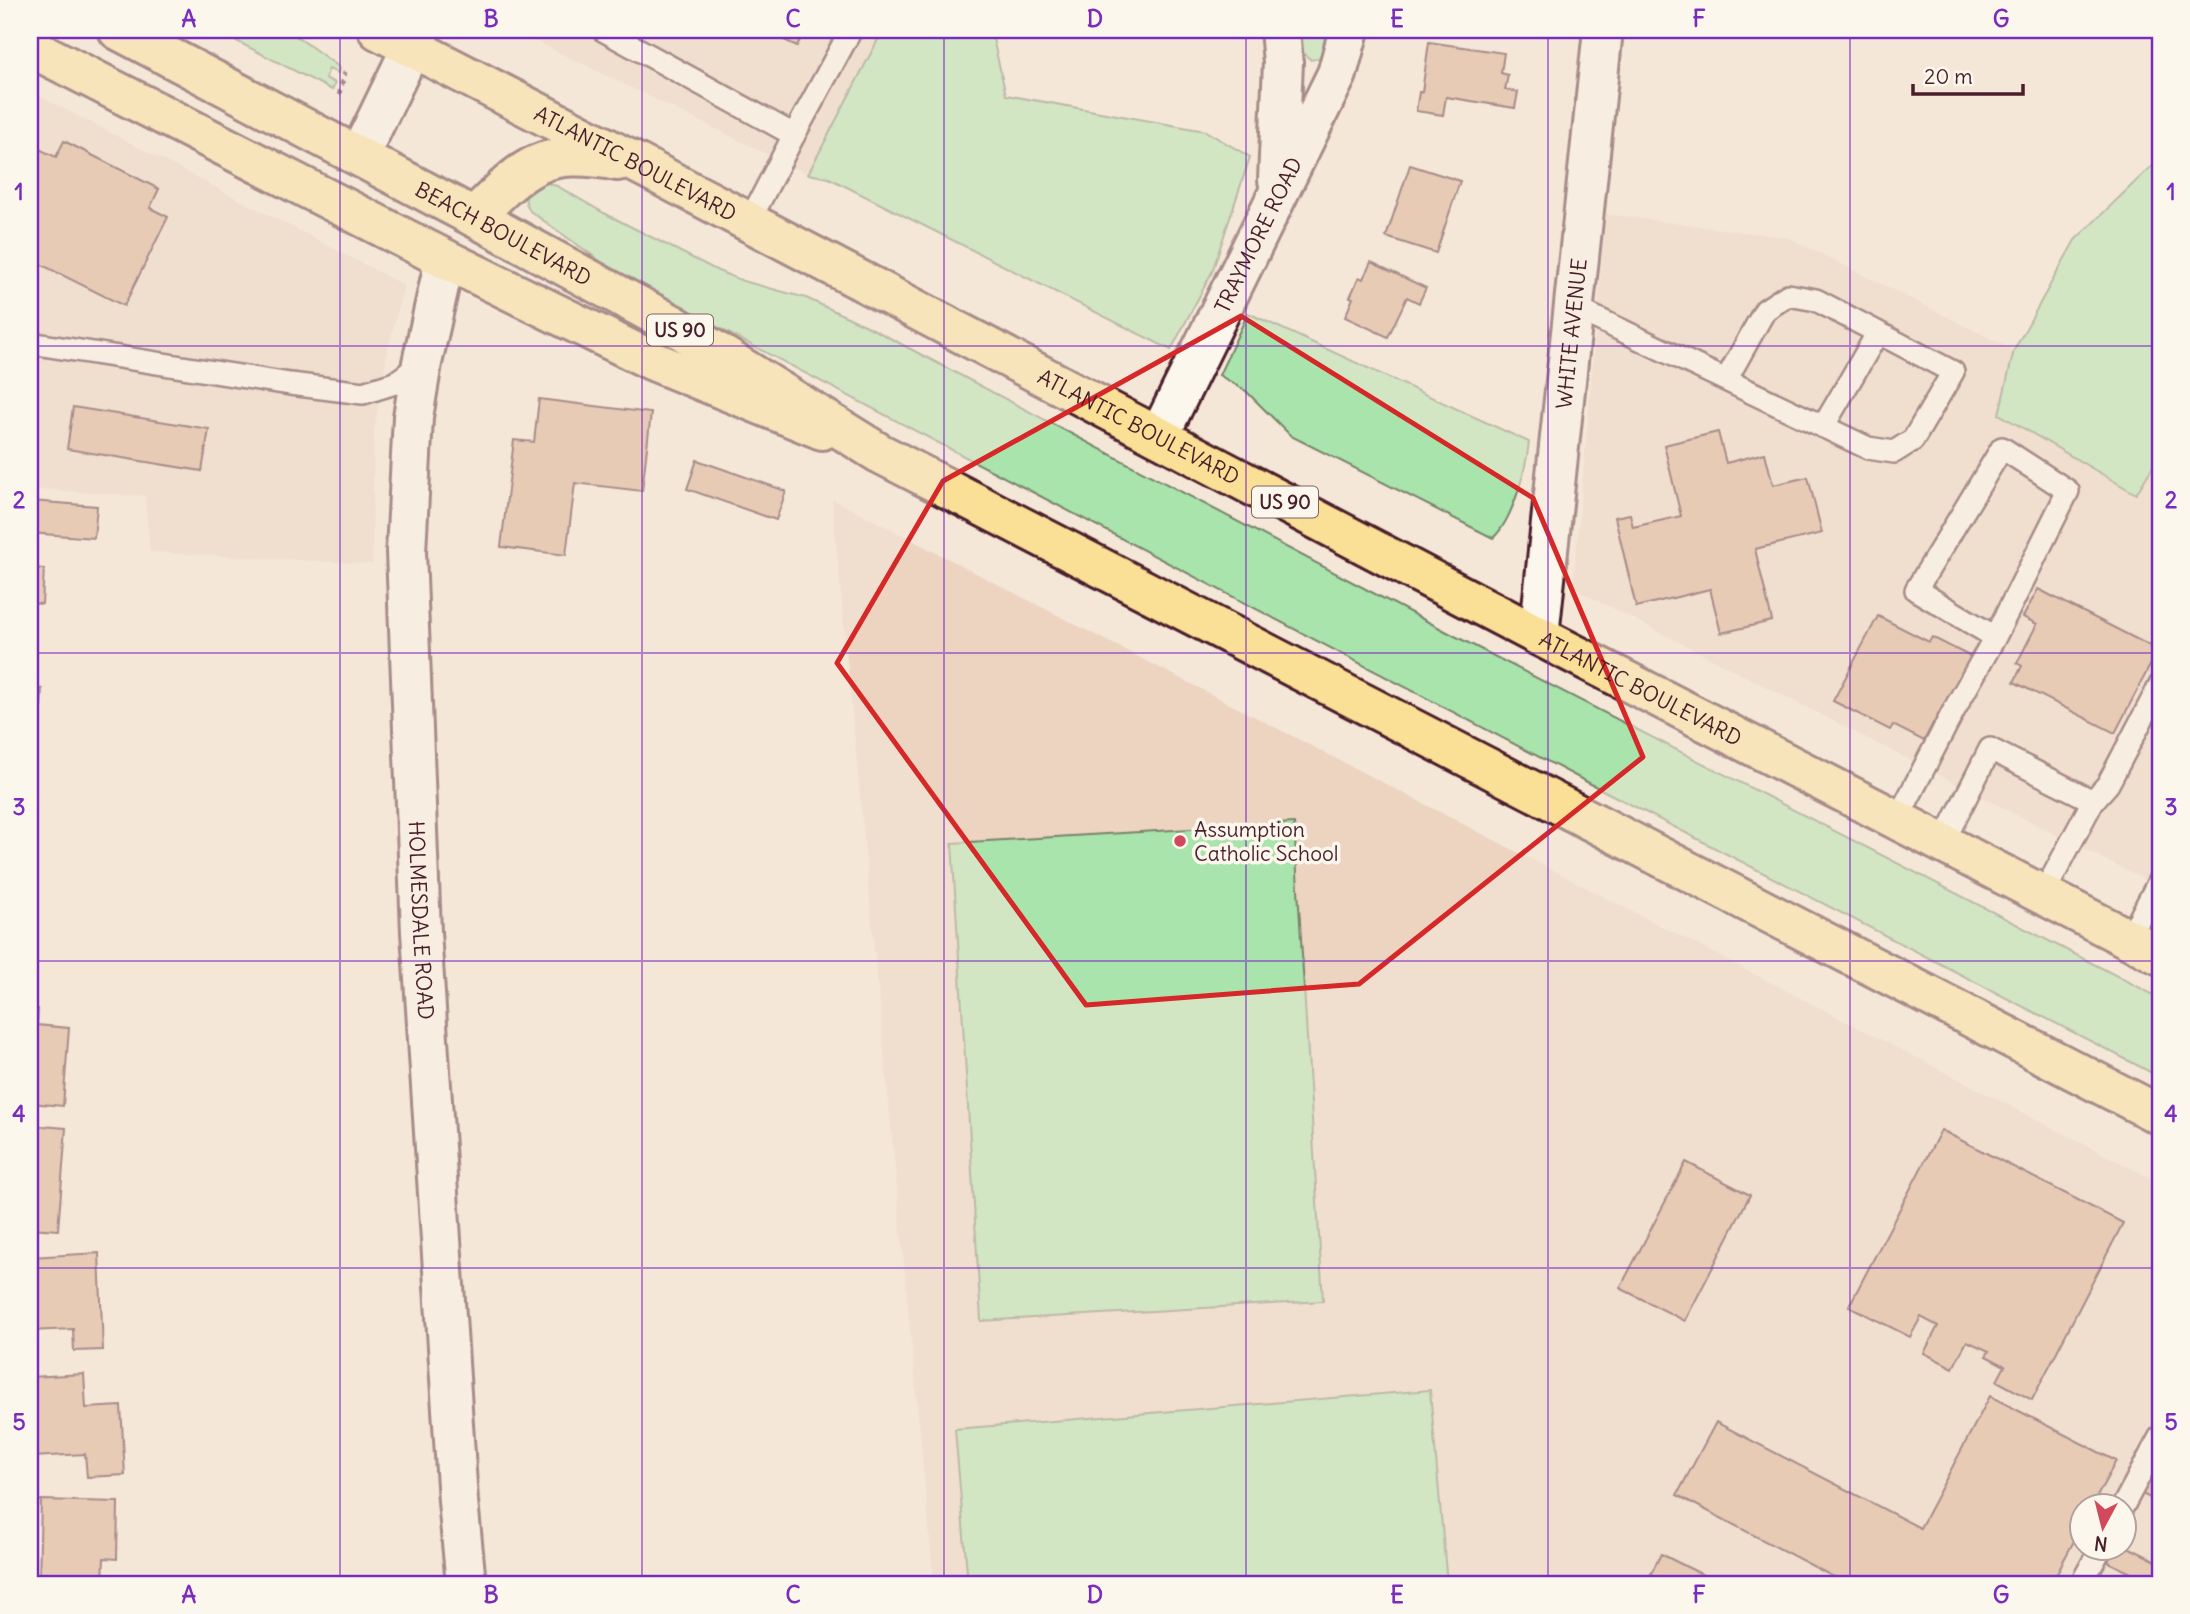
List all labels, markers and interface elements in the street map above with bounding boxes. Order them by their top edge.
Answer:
text: A [182,4,197,33]
text: B [483,4,499,33]
text: C [785,4,801,33]
text: D [1087,4,1103,33]
text: E [1390,4,1404,33]
text: F [1692,4,1706,33]
text: G [1993,4,2009,33]
scale bar [1913,52,2024,96]
text: 20 m [1924,63,1973,90]
street label: ATLANTIC BOULEVARD [530,100,741,227]
street label: TRAYMORE ROAD [1208,153,1308,317]
street label: BEACH BOULEVARD [411,175,596,292]
text: 1 [14,177,24,206]
text: 1 [2166,177,2176,206]
street label: WHITE AVENUE [1550,257,1592,410]
road number: US 90 [647,314,713,346]
street label: ATLANTIC BOULEVARD [1033,362,1244,490]
text: 2 [13,485,26,514]
text: 2 [2165,485,2178,514]
road number: US 90 [1252,486,1318,517]
street label: ATLANTIC BOULEVARD [1535,625,1747,751]
text: 3 [12,792,26,821]
text: 3 [2164,792,2178,821]
place label: Assumption Catholic School [1194,816,1339,867]
street label: HOLMESDALE ROAD [403,820,440,1020]
marker: Assumption Catholic School [1172,833,1188,849]
text: 4 [12,1099,26,1128]
text: 4 [2164,1099,2178,1128]
text: 5 [12,1407,26,1436]
text: 5 [2164,1407,2178,1436]
north arrow [2068,1492,2138,1562]
text: N [2093,1531,2109,1557]
text: A [182,1580,197,1609]
text: B [483,1580,499,1609]
text: C [785,1580,801,1609]
text: D [1087,1580,1103,1609]
text: E [1390,1580,1404,1609]
text: F [1692,1580,1706,1609]
text: G [1993,1580,2009,1609]

